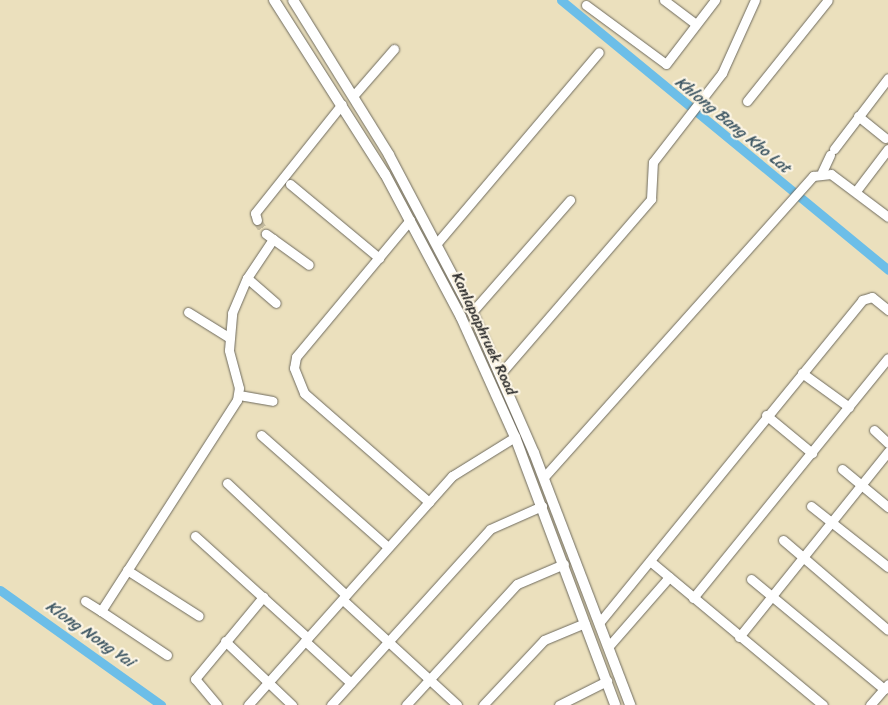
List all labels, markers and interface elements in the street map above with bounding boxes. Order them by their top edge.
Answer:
water label: Khlong Bang Kho Lat [671,72,795,178]
street label: Kanlapaphruek Road [448,270,520,398]
water label: Klong Nong Yai [42,597,138,671]

